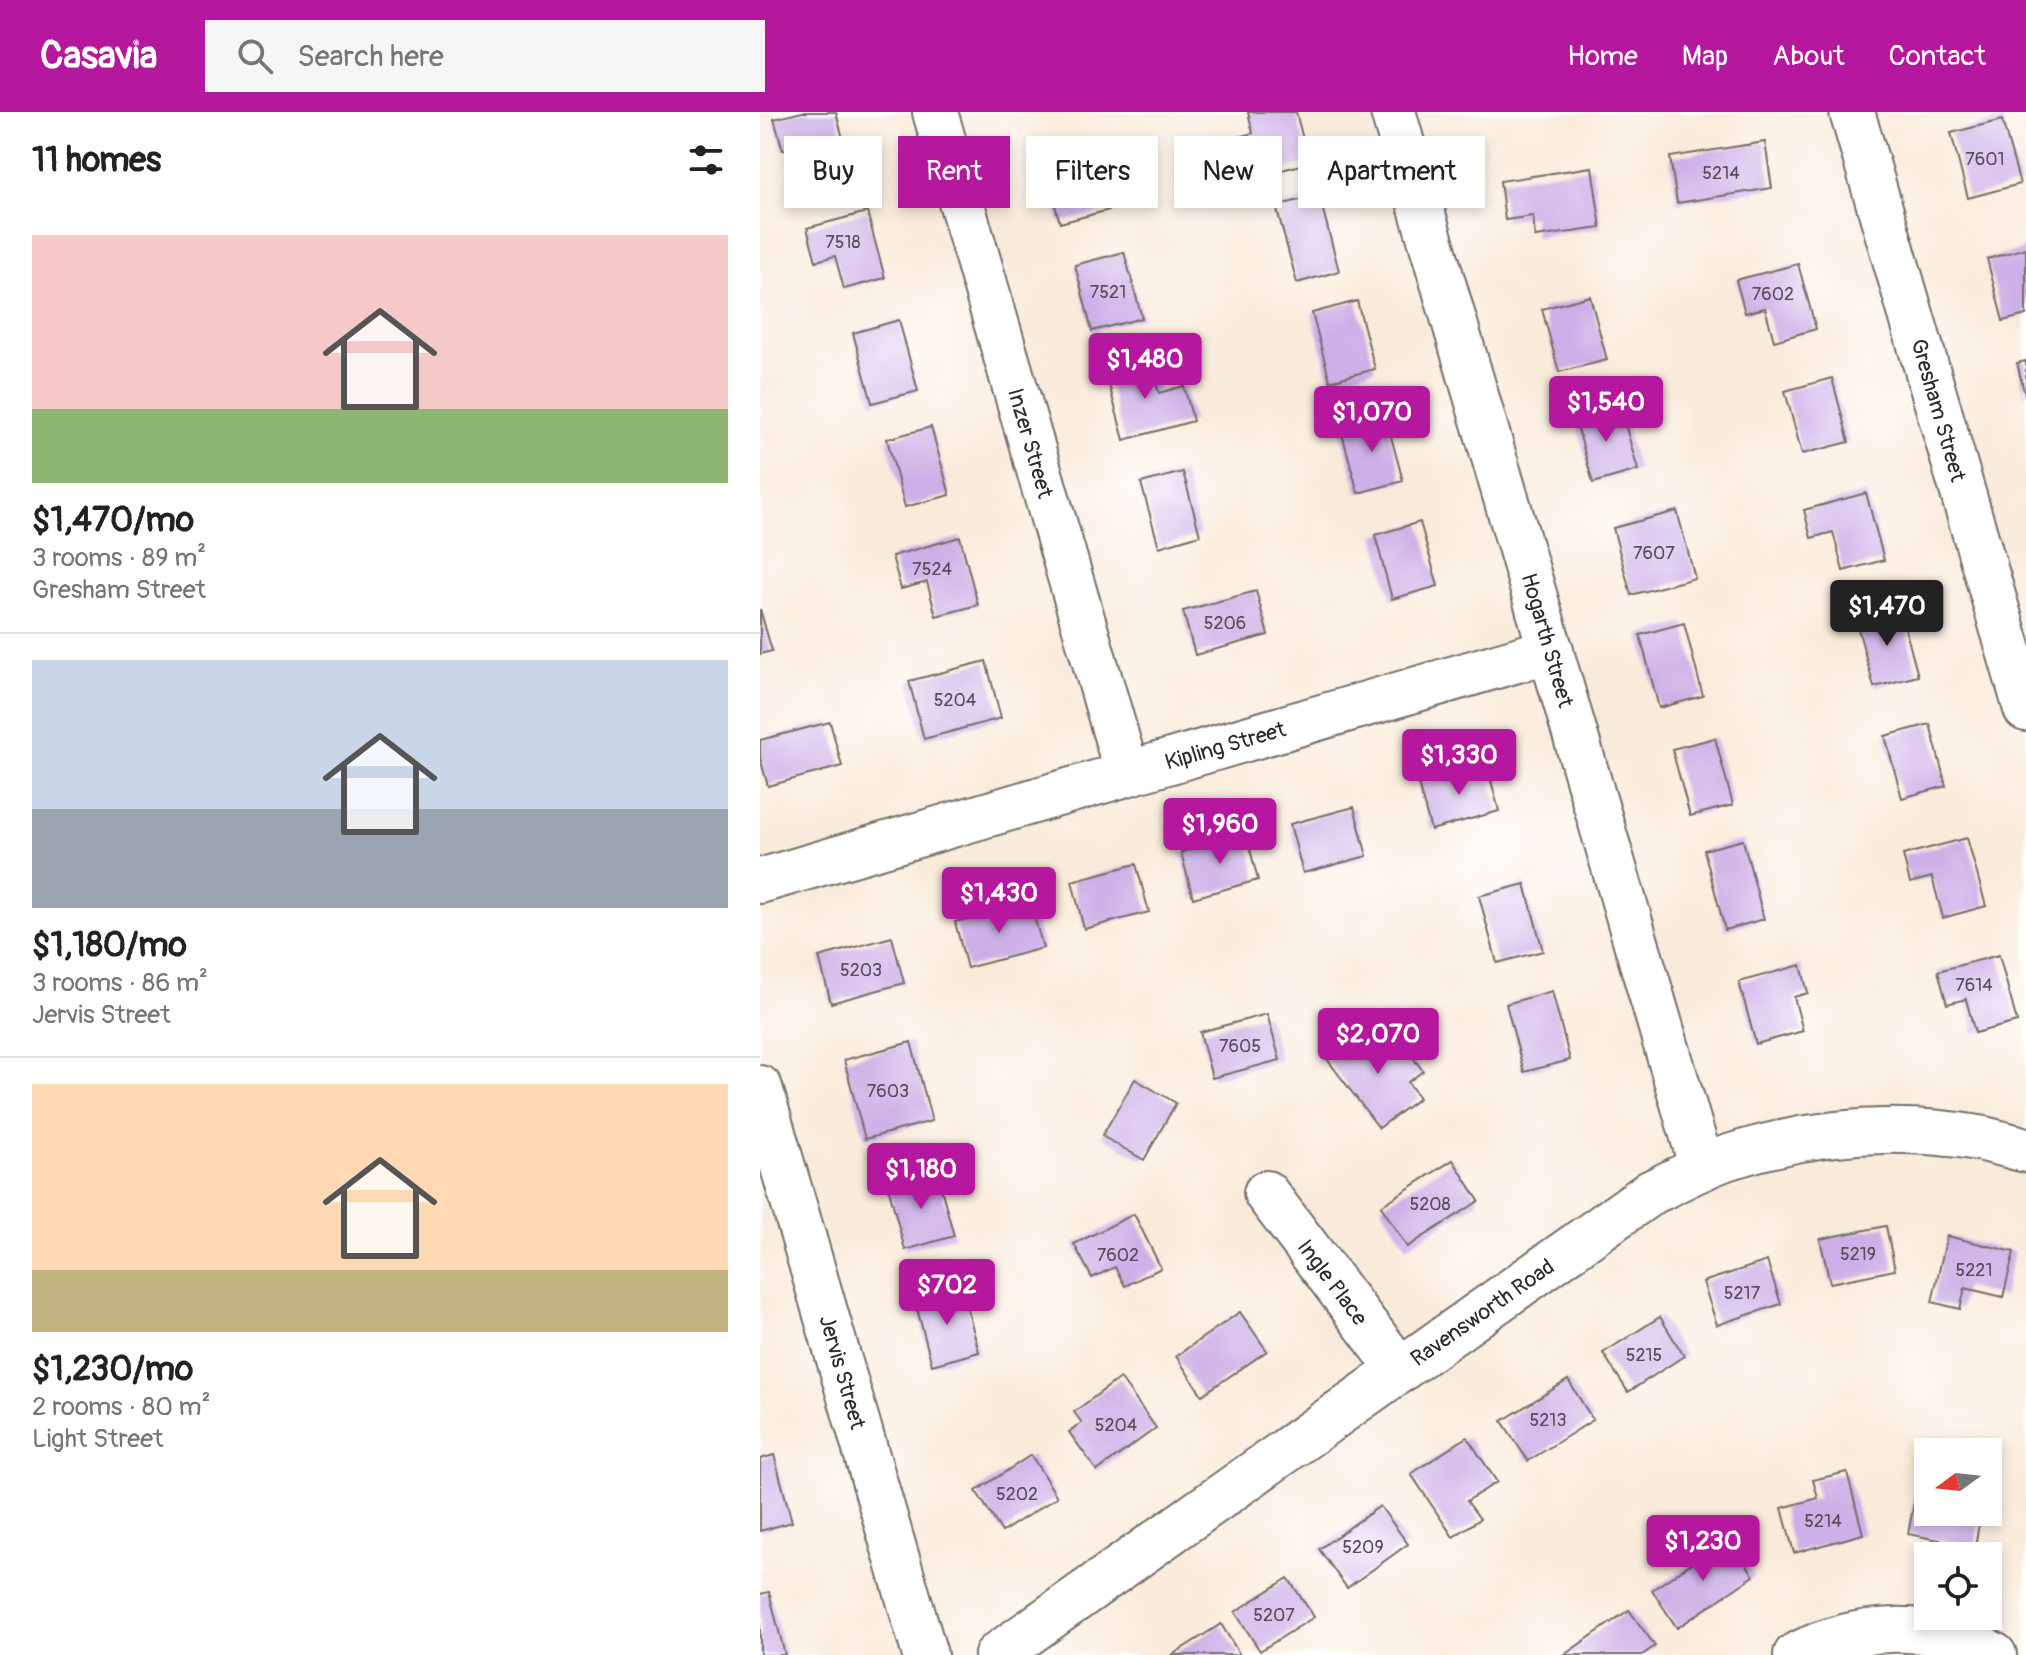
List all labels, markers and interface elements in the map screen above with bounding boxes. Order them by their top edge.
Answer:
search box [205,20,765,92]
text: Casavia [40,32,157,80]
icon: search [233,34,277,78]
text: Search here [297,38,444,75]
text: Home [1567,39,1638,74]
text: Map [1682,39,1728,74]
text: About [1772,39,1845,74]
text: Contact [1889,39,1986,74]
chip: Buy [784,136,882,208]
chip: Rent [898,136,1010,208]
chip: Filters [1026,136,1158,208]
chip: New [1174,136,1282,208]
chip: Apartment [1298,136,1485,208]
icon: filters [684,138,728,182]
text: 11 homes [32,139,161,182]
house number: 7601 [1965,148,2005,171]
house number: 5214 [1702,162,1740,185]
house number: 7518 [825,231,861,254]
house number: 7521 [1090,281,1126,304]
house number: 7602 [1752,283,1794,306]
icon: home [308,287,452,431]
pin: $1,480 [1080,333,1210,401]
street label: Gresham Street [1904,336,1972,485]
text: $1,480 [1107,343,1183,375]
pin: $1,540 [1541,376,1671,444]
street label: Inzer Street [1001,385,1059,502]
pin: $1,070 [1307,386,1437,454]
text: $1,540 [1567,386,1645,418]
text: $1,070 [1332,396,1412,428]
text: $1,470/mo [32,499,194,542]
text: 3 rooms · 89 m² [32,542,206,574]
house number: 7607 [1633,542,1675,565]
house number: 7524 [912,558,952,581]
street label: Hogarth Street [1514,570,1580,711]
text: Gresham Street [32,574,206,606]
pin: $1,470 [1822,580,1952,648]
text: $1,470 [1848,590,1926,622]
house number: 5206 [1204,612,1246,635]
house number: 5204 [934,689,977,712]
icon: home [308,712,452,856]
street label: Kipling Street [1162,715,1289,777]
pin: $1,330 [1394,729,1524,797]
text: $1,330 [1420,739,1498,771]
pin: $1,960 [1155,798,1285,866]
text: $1,960 [1181,808,1259,840]
pin: $1,430 [934,867,1064,935]
text: $1,430 [960,877,1038,909]
text: $1,180/mo [32,924,187,967]
house number: 5203 [840,959,882,982]
text: 3 rooms · 86 m² [32,967,208,999]
house number: 7614 [1955,974,1993,997]
text: Jervis Street [32,999,171,1031]
pin: $2,070 [1313,1008,1443,1076]
text: $2,070 [1336,1018,1420,1050]
house number: 7605 [1219,1035,1261,1058]
house number: 7603 [867,1080,909,1103]
icon: home [308,1136,452,1280]
pin: $1,180 [856,1143,986,1211]
text: $1,180 [885,1153,957,1185]
house number: 5208 [1409,1193,1451,1216]
street label: Ingle Place [1291,1234,1374,1331]
house number: 5219 [1840,1243,1876,1266]
house number: 7602 [1097,1244,1139,1267]
street label: Ravensworth Road [1405,1253,1560,1373]
pin: $702 [900,1259,994,1327]
house number: 5221 [1956,1259,1992,1282]
text: $702 [917,1269,977,1301]
house number: 5217 [1724,1282,1761,1305]
street label: Jervis Street [812,1312,872,1433]
house number: 5215 [1626,1344,1662,1367]
text: $1,230/mo [32,1348,193,1391]
text: 2 rooms · 80 m² [32,1391,211,1423]
house number: 5213 [1530,1409,1566,1432]
house number: 5204 [1095,1414,1138,1437]
text: Light Street [32,1423,163,1455]
north arrow [1914,1438,2002,1526]
map controls [1914,1438,2002,1630]
house number: 5202 [996,1483,1038,1506]
house number: 5214 [1804,1510,1842,1533]
pin: $1,230 [1638,1515,1768,1583]
text: $1,230 [1665,1525,1741,1557]
house number: 5209 [1342,1536,1384,1559]
button: locate [1914,1542,2002,1630]
house number: 5207 [1253,1604,1295,1627]

